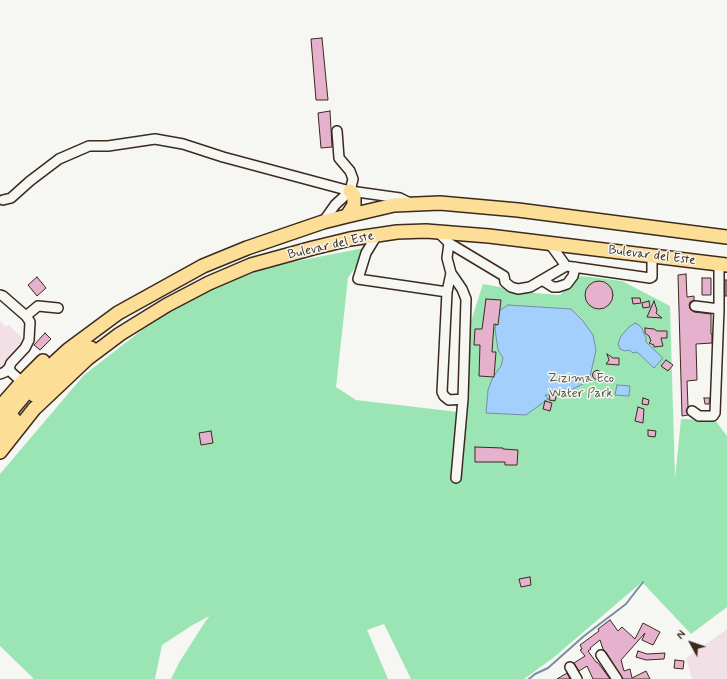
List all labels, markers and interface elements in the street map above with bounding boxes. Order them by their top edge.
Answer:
street label: Bulevar del Este [286,229,376,263]
street label: Bulevar del Este [607,243,697,269]
park label: Zizima Eco Water Park [548,371,614,402]
north arrow [671,623,711,663]
text: N [674,628,690,643]

